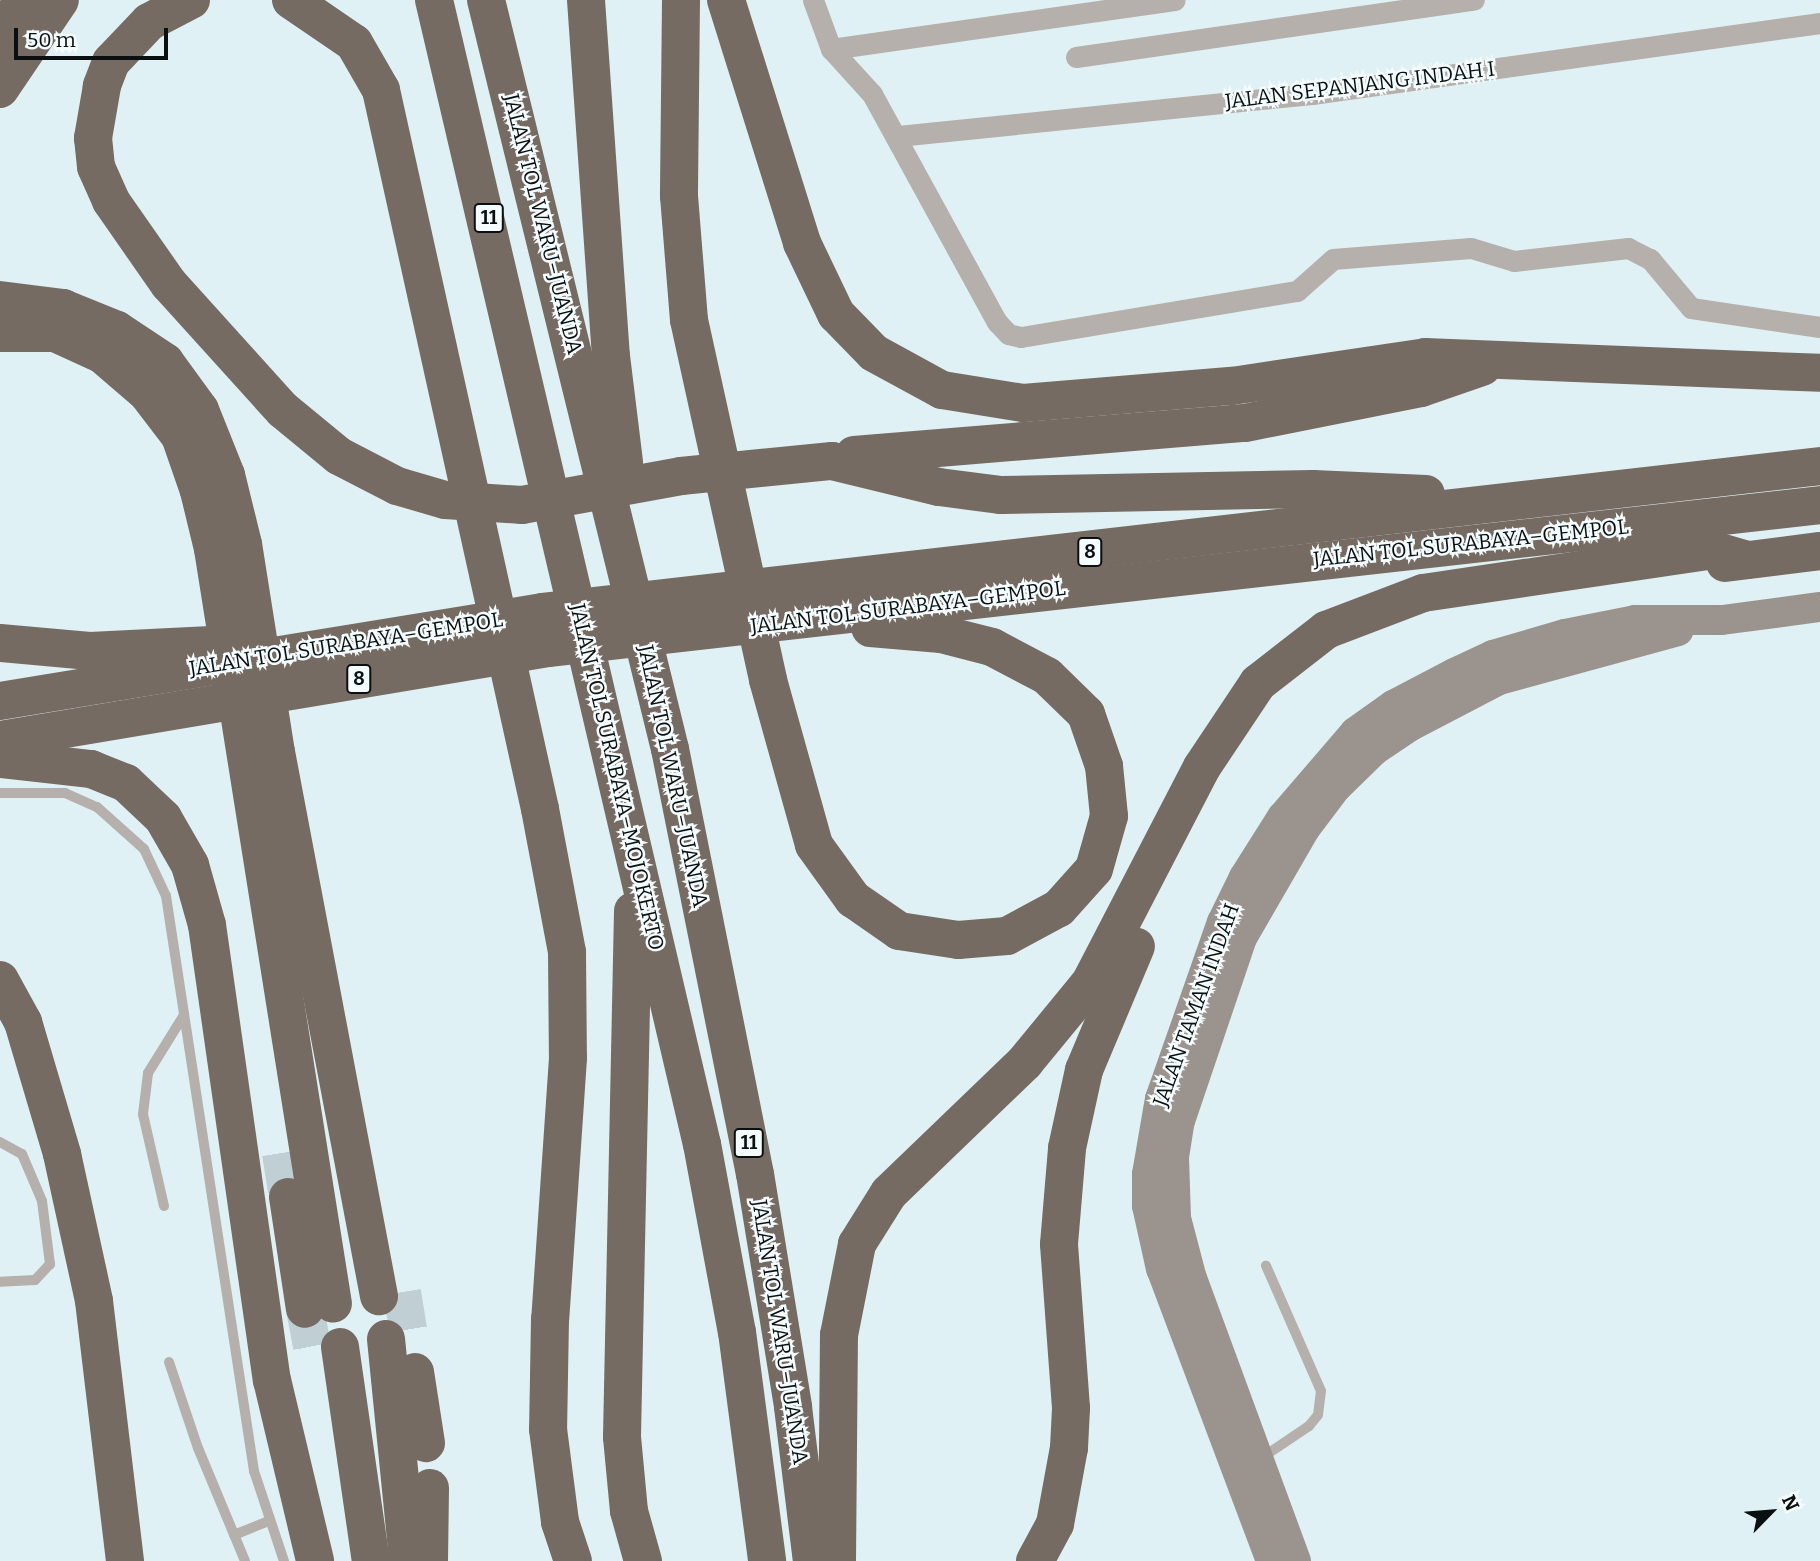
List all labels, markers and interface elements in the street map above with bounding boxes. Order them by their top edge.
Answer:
scale bar [18,14,172,58]
text: 50 m [27,27,76,53]
street label: JALAN SEPANJANG INDAH I [1224,56,1496,114]
street label: JALAN TOL WARU–JUANDA [498,91,588,357]
road number: 11 [473,202,505,233]
street label: JALAN TOL SURABAYA–GEMPOL [1312,514,1630,572]
road number: 8 [1076,537,1104,568]
street label: JALAN TOL SURABAYA–GEMPOL [749,575,1067,639]
street label: JALAN TOL SURABAYA–MOJOKERTO [565,601,669,953]
street label: JALAN TOL SURABAYA–GEMPOL [187,607,505,681]
street label: JALAN TOL WARU–JUANDA [633,643,713,909]
road number: 8 [345,664,373,694]
street label: JALAN TAMAN INDAH [1148,900,1244,1110]
road number: 11 [733,1128,765,1158]
street label: JALAN TOL WARU–JUANDA [747,1198,813,1466]
north arrow [1736,1477,1806,1547]
text: N [1777,1491,1804,1514]

